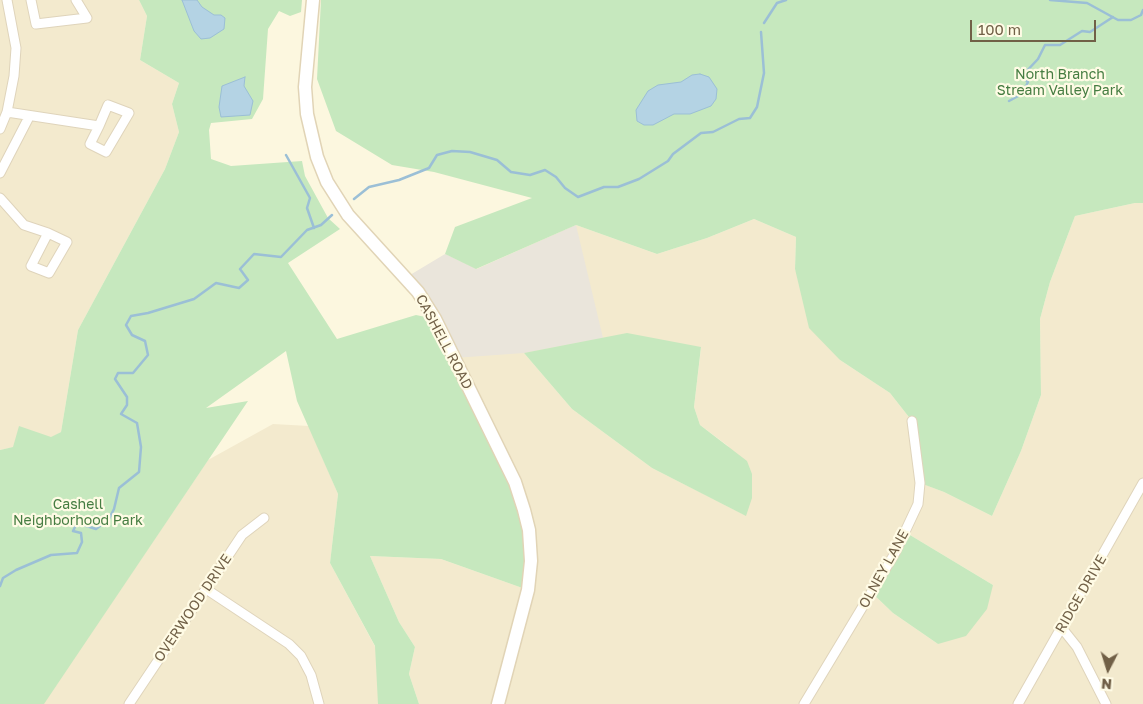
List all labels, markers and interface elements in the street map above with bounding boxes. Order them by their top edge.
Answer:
scale bar [973,10,1099,42]
text: 100 m [978,20,1021,38]
park label: North Branch Stream Valley Park [997,67,1123,100]
street label: CASHELL ROAD [412,292,476,392]
park label: Cashell Neighborhood Park [13,497,143,530]
street label: OLNEY LANE [856,527,912,611]
street label: OVERWOOD DRIVE [151,551,235,665]
street label: RIDGE DRIVE [1052,552,1110,636]
north arrow [1083,644,1133,694]
text: N [1101,676,1113,693]

